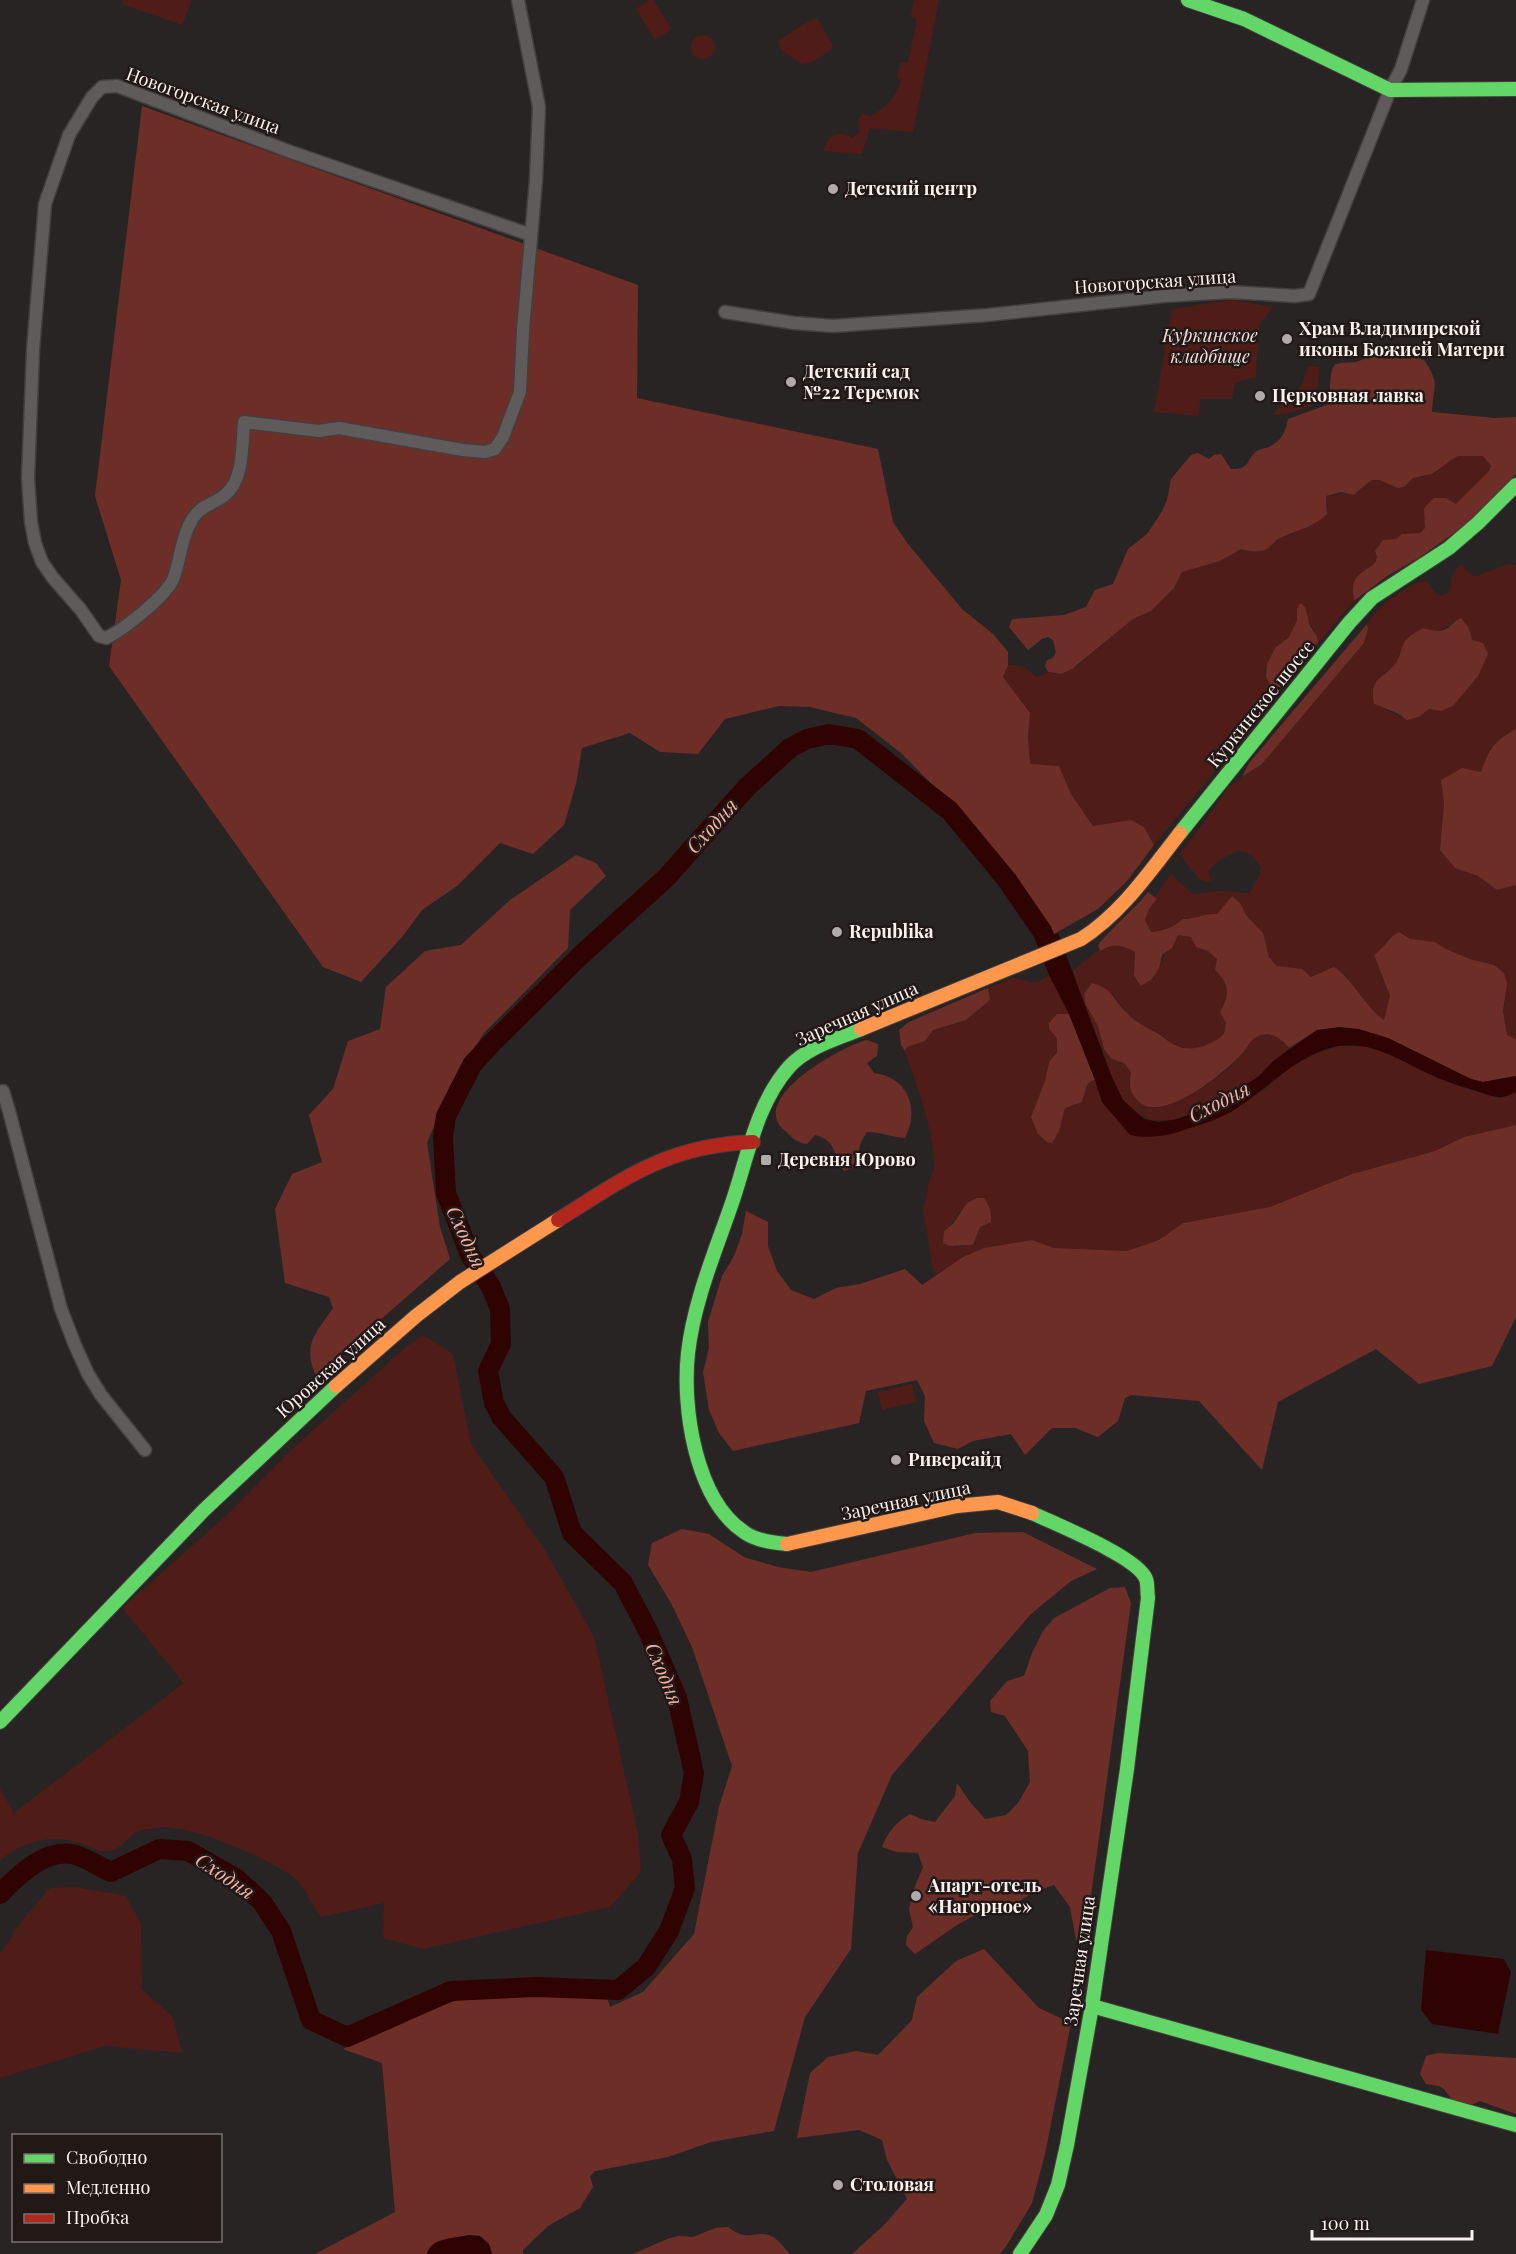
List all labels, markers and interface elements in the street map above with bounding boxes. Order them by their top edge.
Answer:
street label: Новогорская улица [123,61,284,139]
place label: Детский центр [845,176,977,200]
marker: Детский центр [826,182,840,196]
street label: Новогорская улица [1073,263,1237,299]
place label: Храм Владимирской иконы Божией Матери [1299,316,1505,361]
park label: Куркинское кладбище [1161,323,1258,368]
marker: Храм Владимирской иконы Божией Матери [1280,332,1294,346]
place label: Детский сад №22 Теремок [803,359,919,404]
marker: Детский сад №22 Теремок [784,375,798,389]
place label: Церковная лавка [1272,383,1425,407]
marker: Церковная лавка [1253,389,1267,403]
street label: Куркинское шоссе [1201,635,1319,772]
water label: Сходня [679,792,743,858]
place label: Republika [849,919,934,943]
marker: Republika [830,925,844,939]
street label: Заречная улица [792,975,921,1051]
water label: Сходня [1183,1074,1254,1128]
place label: Деревня Юрово [778,1147,916,1171]
marker: Деревня Юрово [759,1153,773,1167]
water label: Сходня [441,1201,493,1272]
street label: Юровская улица [271,1312,390,1423]
place label: Риверсайд [908,1447,1002,1471]
marker: Риверсайд [889,1453,903,1467]
street label: Заречная улица [839,1475,972,1525]
water label: Сходня [640,1638,691,1709]
water label: Сходня [191,1845,261,1904]
place label: Апарт-отель «Нагорное» [927,1873,1041,1918]
marker: Апарт-отель «Нагорное» [909,1889,923,1903]
street label: Заречная улица [1058,1894,1100,2028]
legend [12,2134,222,2242]
text: Свободно [66,2145,147,2169]
place label: Столовая [850,2172,934,2196]
text: Медленно [66,2175,151,2199]
marker: Столовая [831,2178,845,2192]
scale bar [1312,2203,1472,2241]
text: Пробка [66,2205,129,2229]
text: 100 m [1321,2211,1370,2235]

